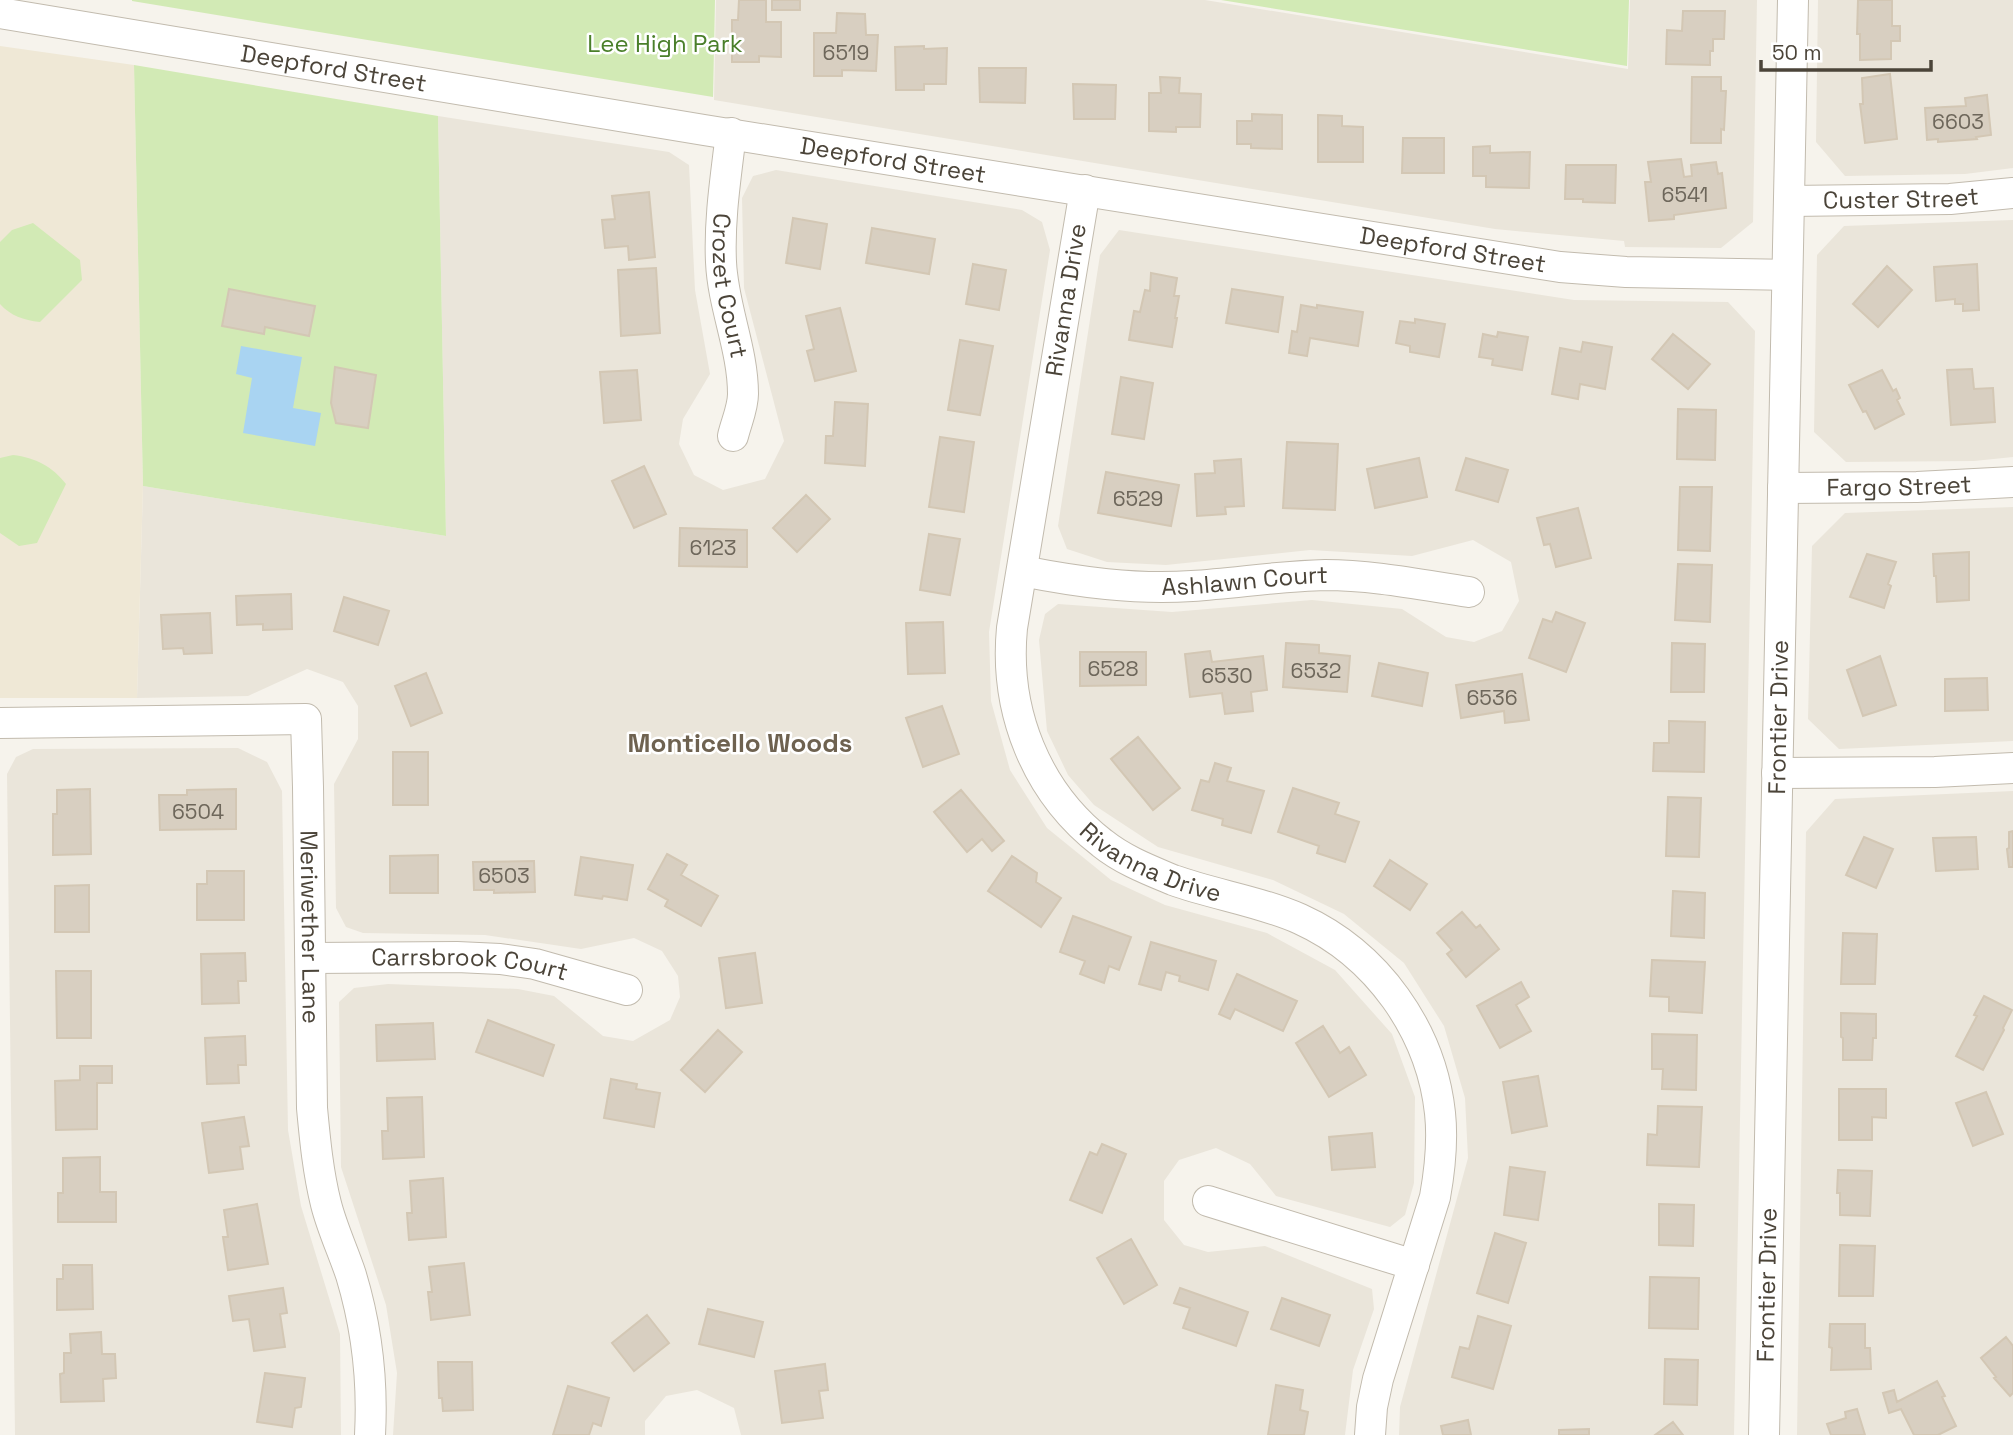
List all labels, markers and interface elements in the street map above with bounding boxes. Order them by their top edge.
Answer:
park label: Lee High Park [587,28,743,59]
scale bar [1761,28,1931,72]
street label: Deepford Street [238,37,429,99]
house number: 6519 [823,39,869,66]
text: 50 m [1772,39,1822,66]
house number: 6603 [1932,108,1984,135]
street label: Deepford Street [798,130,988,190]
street label: Custer Street [1823,180,1980,216]
house number: 6541 [1662,181,1708,208]
street label: Crozet Court [706,212,755,361]
street label: Deepford Street [1358,219,1548,280]
street label: Rivanna Drive [1038,221,1093,379]
street label: Fargo Street [1826,468,1972,503]
house number: 6529 [1113,485,1163,512]
house number: 6123 [690,534,736,561]
street label: Ashlawn Court [1161,559,1328,602]
street label: Frontier Drive [1761,639,1795,795]
house number: 6528 [1087,655,1139,682]
house number: 6532 [1291,657,1341,684]
house number: 6530 [1201,662,1253,689]
house number: 6536 [1467,684,1517,711]
district label: Monticello Woods [628,726,852,760]
house number: 6504 [172,798,224,825]
street label: Rivanna Drive [1073,815,1225,909]
street label: Meriwether Lane [294,830,327,1024]
house number: 6503 [478,862,530,889]
street label: Carrsbrook Court [371,941,572,988]
street label: Frontier Drive [1749,1207,1784,1363]

